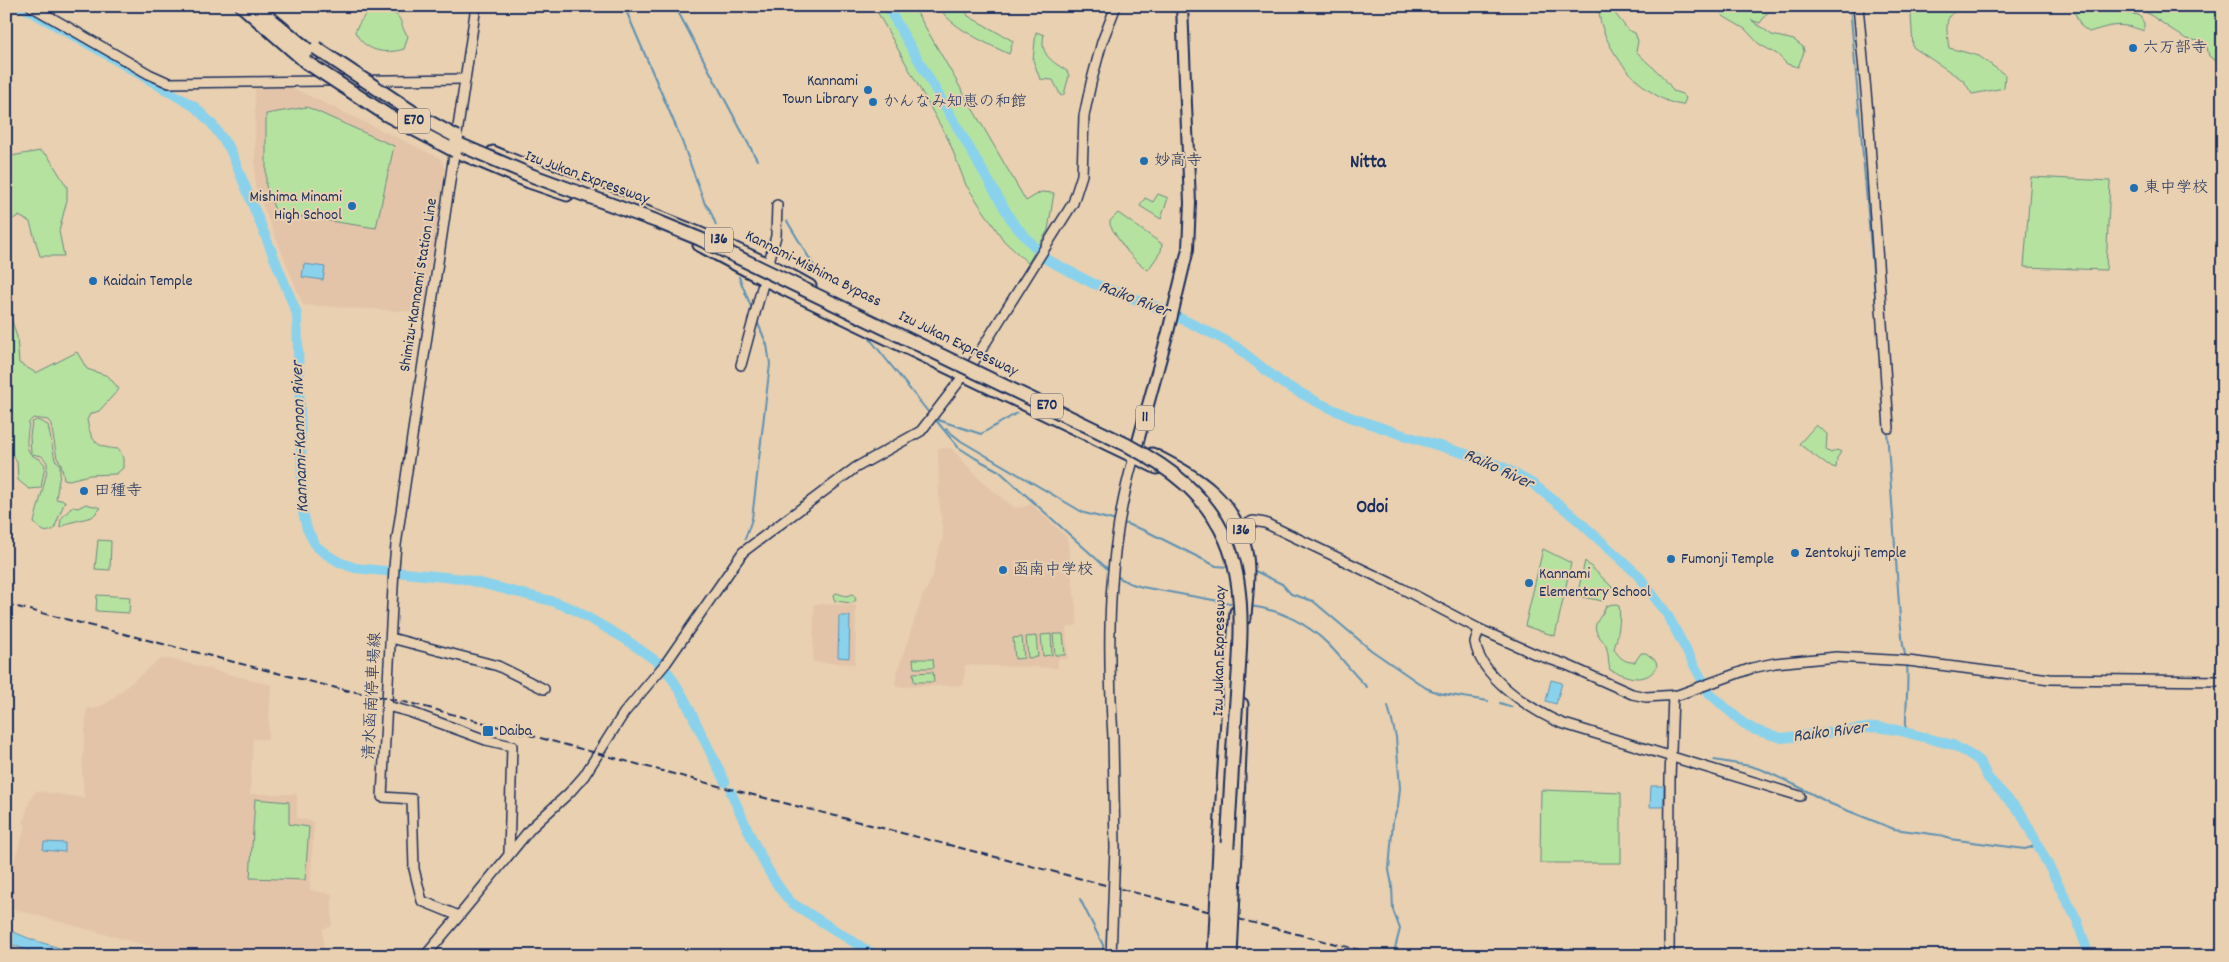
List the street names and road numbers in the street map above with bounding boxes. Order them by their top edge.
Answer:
road number: E70 [398,108,430,134]
street label: Izu Jukan Expressway [522,145,653,211]
street label: Shimizu-Kannami Station Line [394,196,444,374]
street label: Kannami-Mishima Bypass [741,225,885,314]
road number: 136 [705,228,733,252]
street label: Izu Jukan Expressway [894,305,1022,383]
road number: E70 [1031,394,1063,418]
road number: 11 [1136,406,1154,430]
road number: 136 [1227,518,1255,544]
street label: Izu Jukan Expressway [1207,585,1233,717]
street label: 清水函南停車場線 [358,631,388,761]

